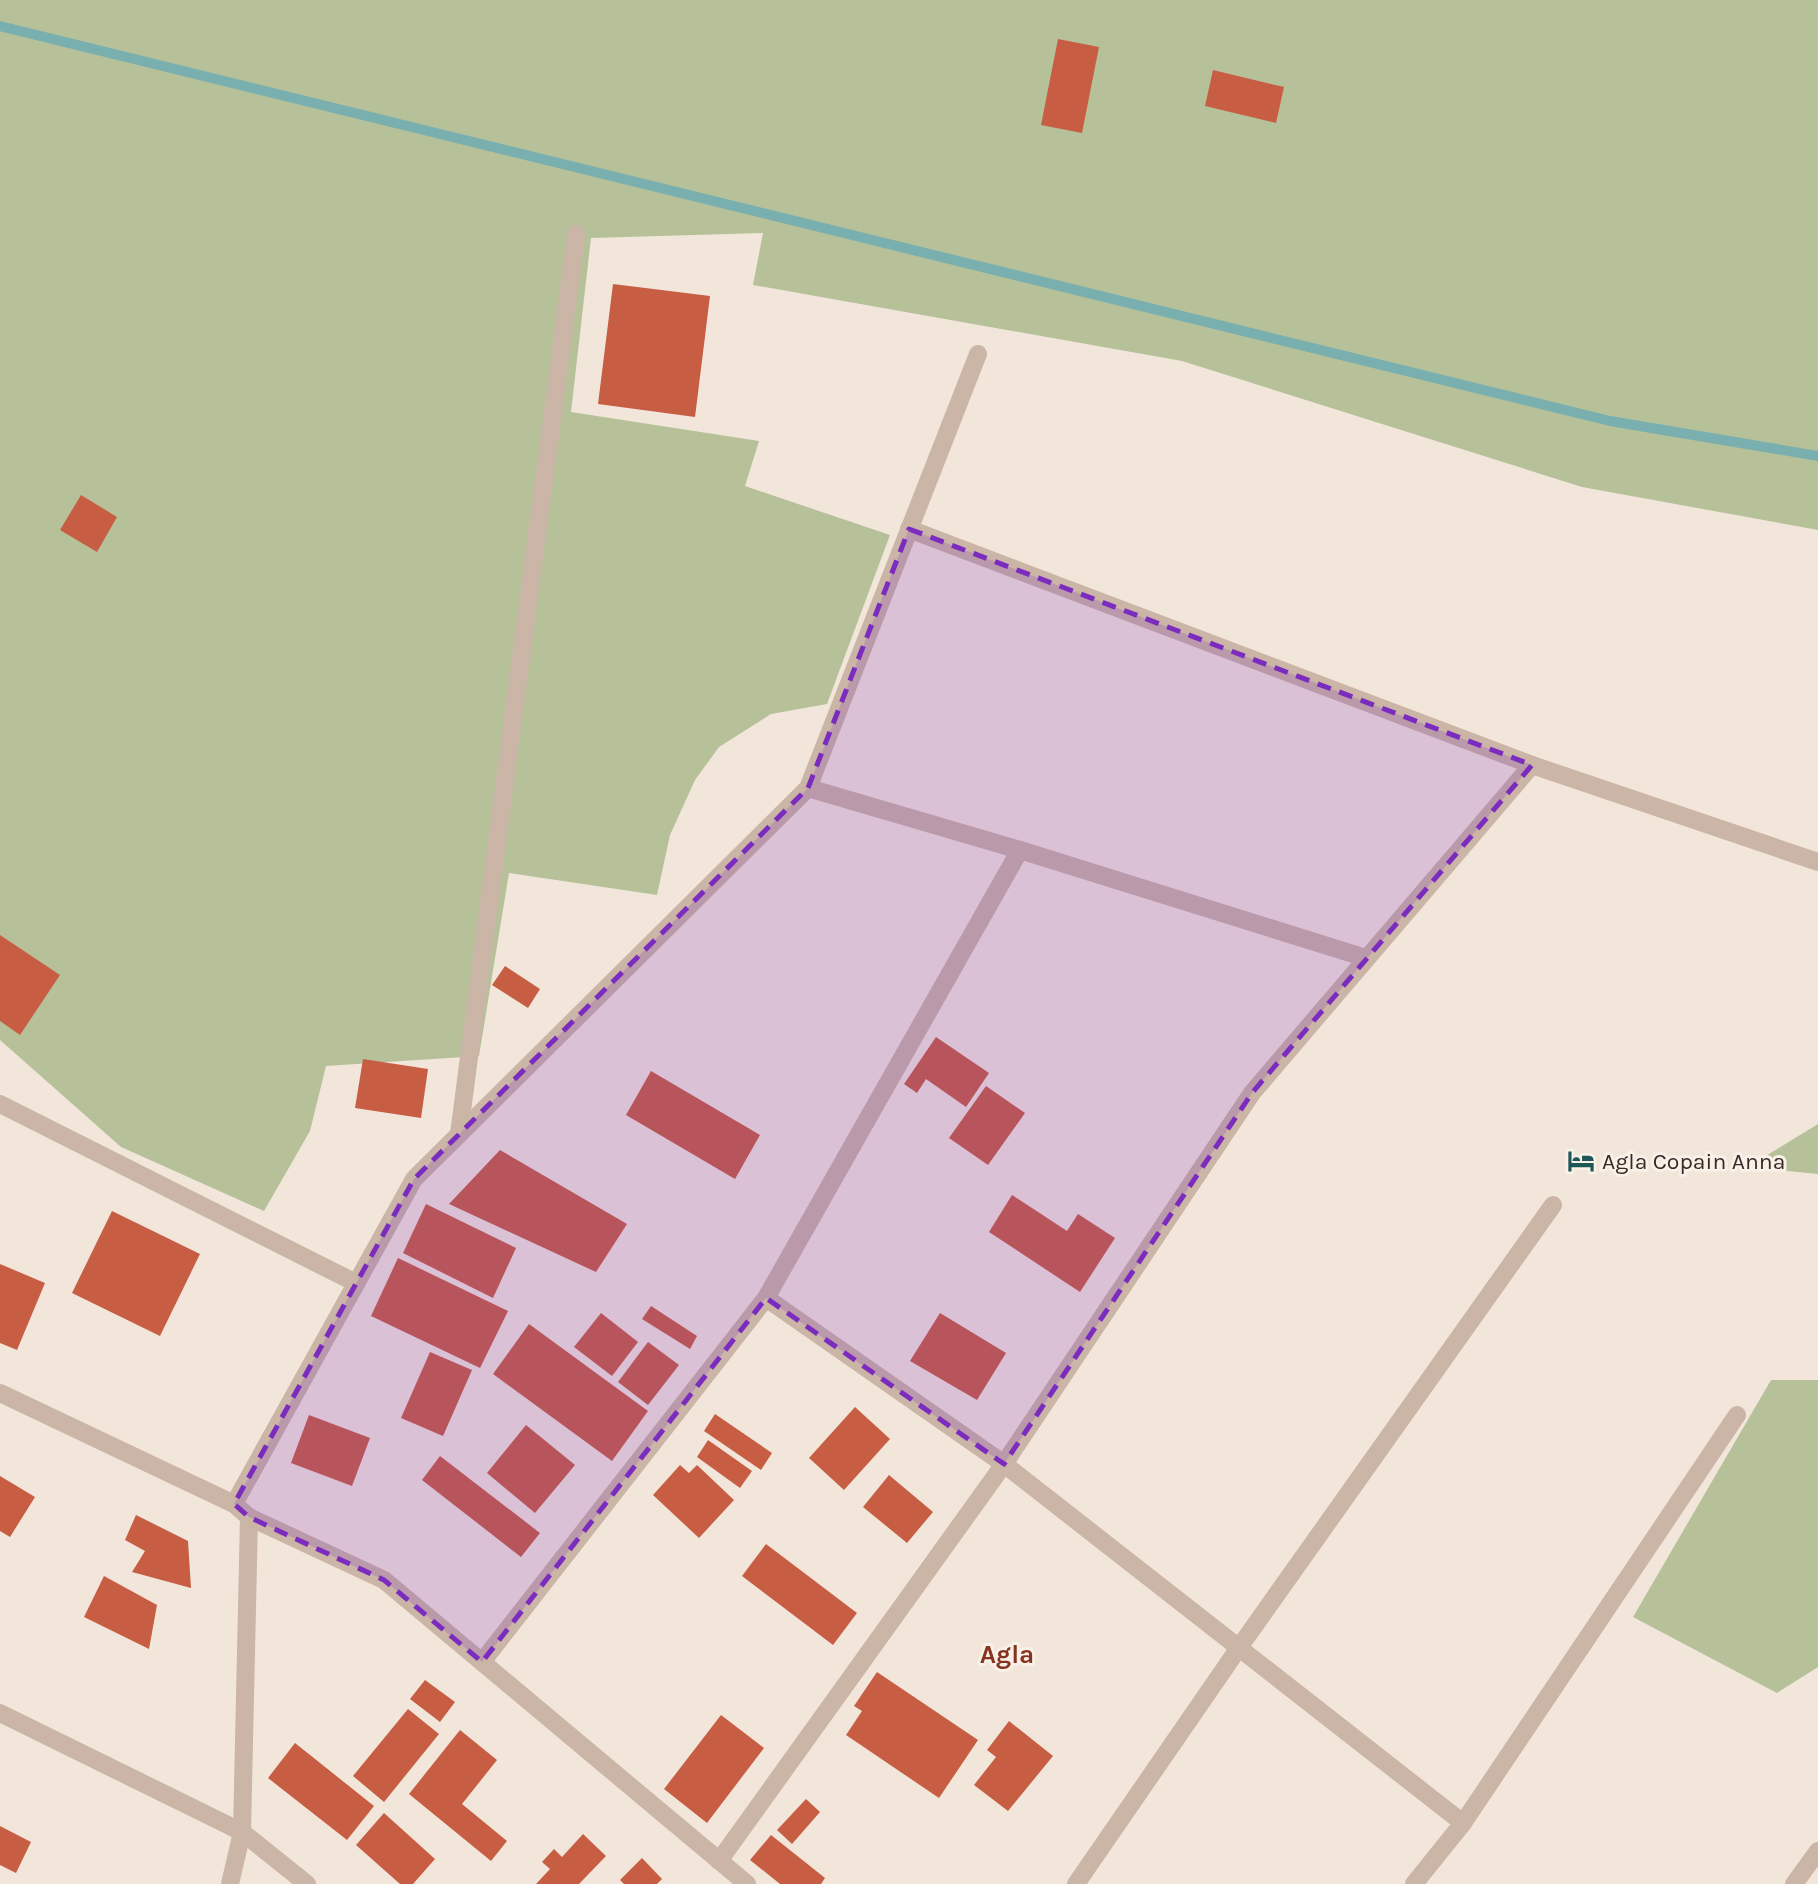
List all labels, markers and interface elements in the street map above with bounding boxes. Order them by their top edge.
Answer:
hotel icon: Agla Copain Anna [1566,1146,1596,1176]
place label: Agla Copain Anna [1602,1148,1785,1175]
district label: Agla [980,1639,1034,1670]

